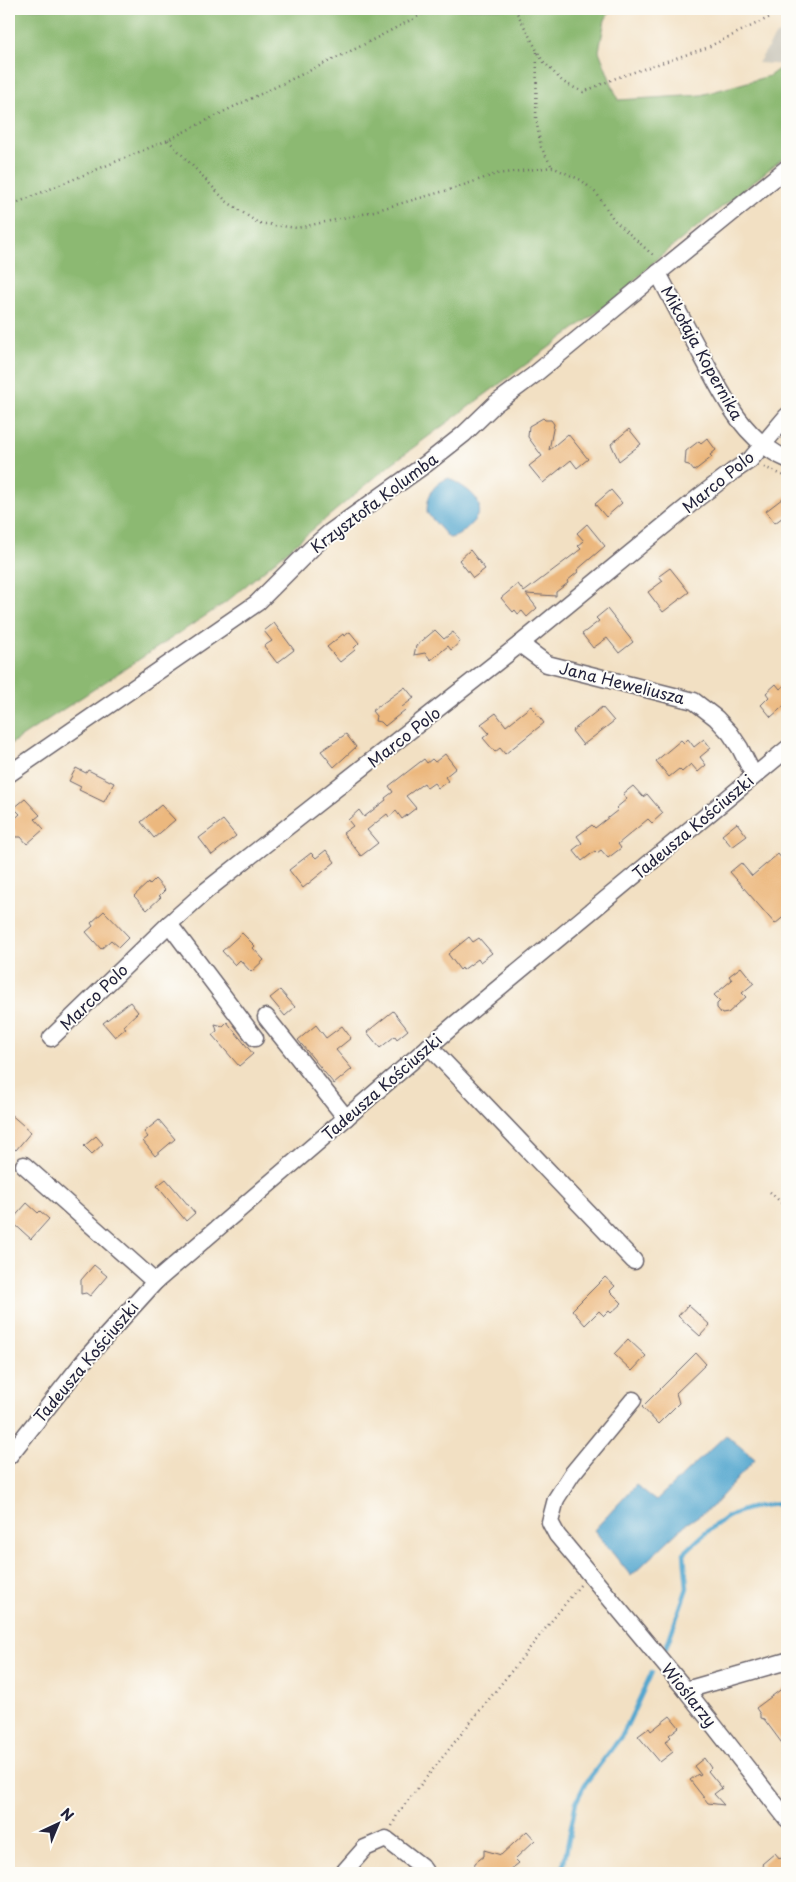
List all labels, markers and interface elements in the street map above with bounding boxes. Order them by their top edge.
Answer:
street label: Mikołaja Kopernika [656,281,750,424]
street label: Marco Polo [676,445,759,518]
street label: Krzysztofa Kolumba [305,446,442,558]
street label: Jana Heweliusza [557,655,688,709]
street label: Marco Polo [362,700,445,772]
street label: Tadeusza Kościuszki [626,768,758,884]
street label: Marco Polo [54,958,133,1035]
street label: Tadeusza Kościuszki [316,1027,447,1145]
street label: Tadeusza Kościuszki [27,1295,143,1427]
street label: Wioślarzy [657,1657,723,1731]
north arrow [32,1800,82,1850]
text: N [56,1803,79,1826]

